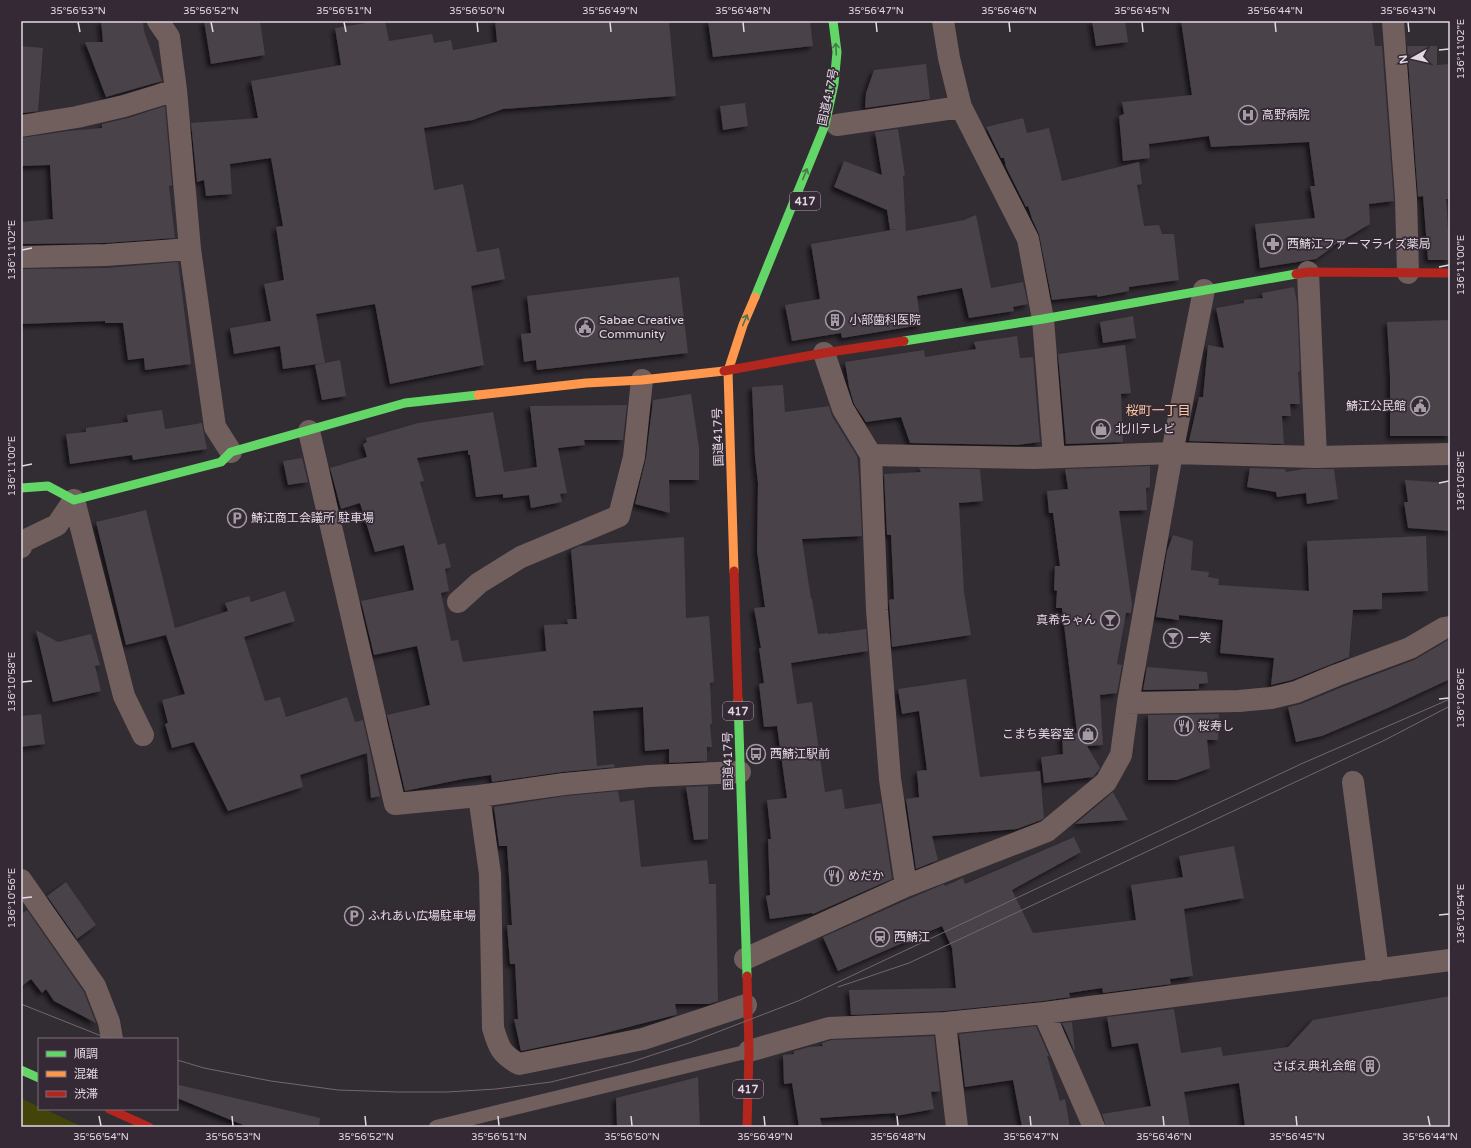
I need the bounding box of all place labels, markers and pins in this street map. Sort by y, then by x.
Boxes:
hospital icon: 高野病院 [1237,104,1259,126]
place label: 高野病院 [1262,108,1310,122]
pharmacy icon: 西鯖江ファーマライズ薬局 [1262,233,1284,255]
place label: 西鯖江ファーマライズ薬局 [1287,237,1431,251]
building icon: 小部歯科医院 [824,309,846,331]
place label: Sabae Creative Community [599,313,684,341]
place label: 小部歯科医院 [849,313,921,327]
public building icon: Sabae Creative Community [574,316,596,338]
public building icon: 鯖江公民館 [1409,395,1431,417]
place label: 鯖江公民館 [1346,399,1406,413]
shop icon: 北川テレビ [1090,418,1112,440]
place label: 北川テレビ [1115,422,1175,436]
parking icon: 鯖江商工会議所 駐車場 [226,507,248,529]
place label: 鯖江商工会議所 駐車場 [251,511,374,525]
bar icon: 真希ちゃん [1099,609,1121,631]
place label: 真希ちゃん [1036,613,1096,627]
bar icon: 一笑 [1162,627,1184,649]
place label: 一笑 [1187,631,1211,645]
restaurant icon: 桜寿し [1173,715,1195,737]
place label: 桜寿し [1198,719,1234,733]
shop icon: こまち美容室 [1077,723,1099,745]
place label: こまち美容室 [1002,727,1074,741]
bus stop icon: 西鯖江駅前 [745,743,767,765]
place label: 西鯖江駅前 [770,747,830,761]
restaurant icon: めだか [823,865,845,887]
place label: めだか [848,869,884,883]
parking icon: ふれあい広場駐車場 [343,905,365,927]
place label: ふれあい広場駐車場 [368,909,476,923]
station icon: 西鯖江 [869,926,891,948]
place label: 西鯖江 [894,930,930,944]
building icon: さばえ典礼会館 [1359,1055,1381,1077]
place label: さばえ典礼会館 [1272,1059,1356,1073]

